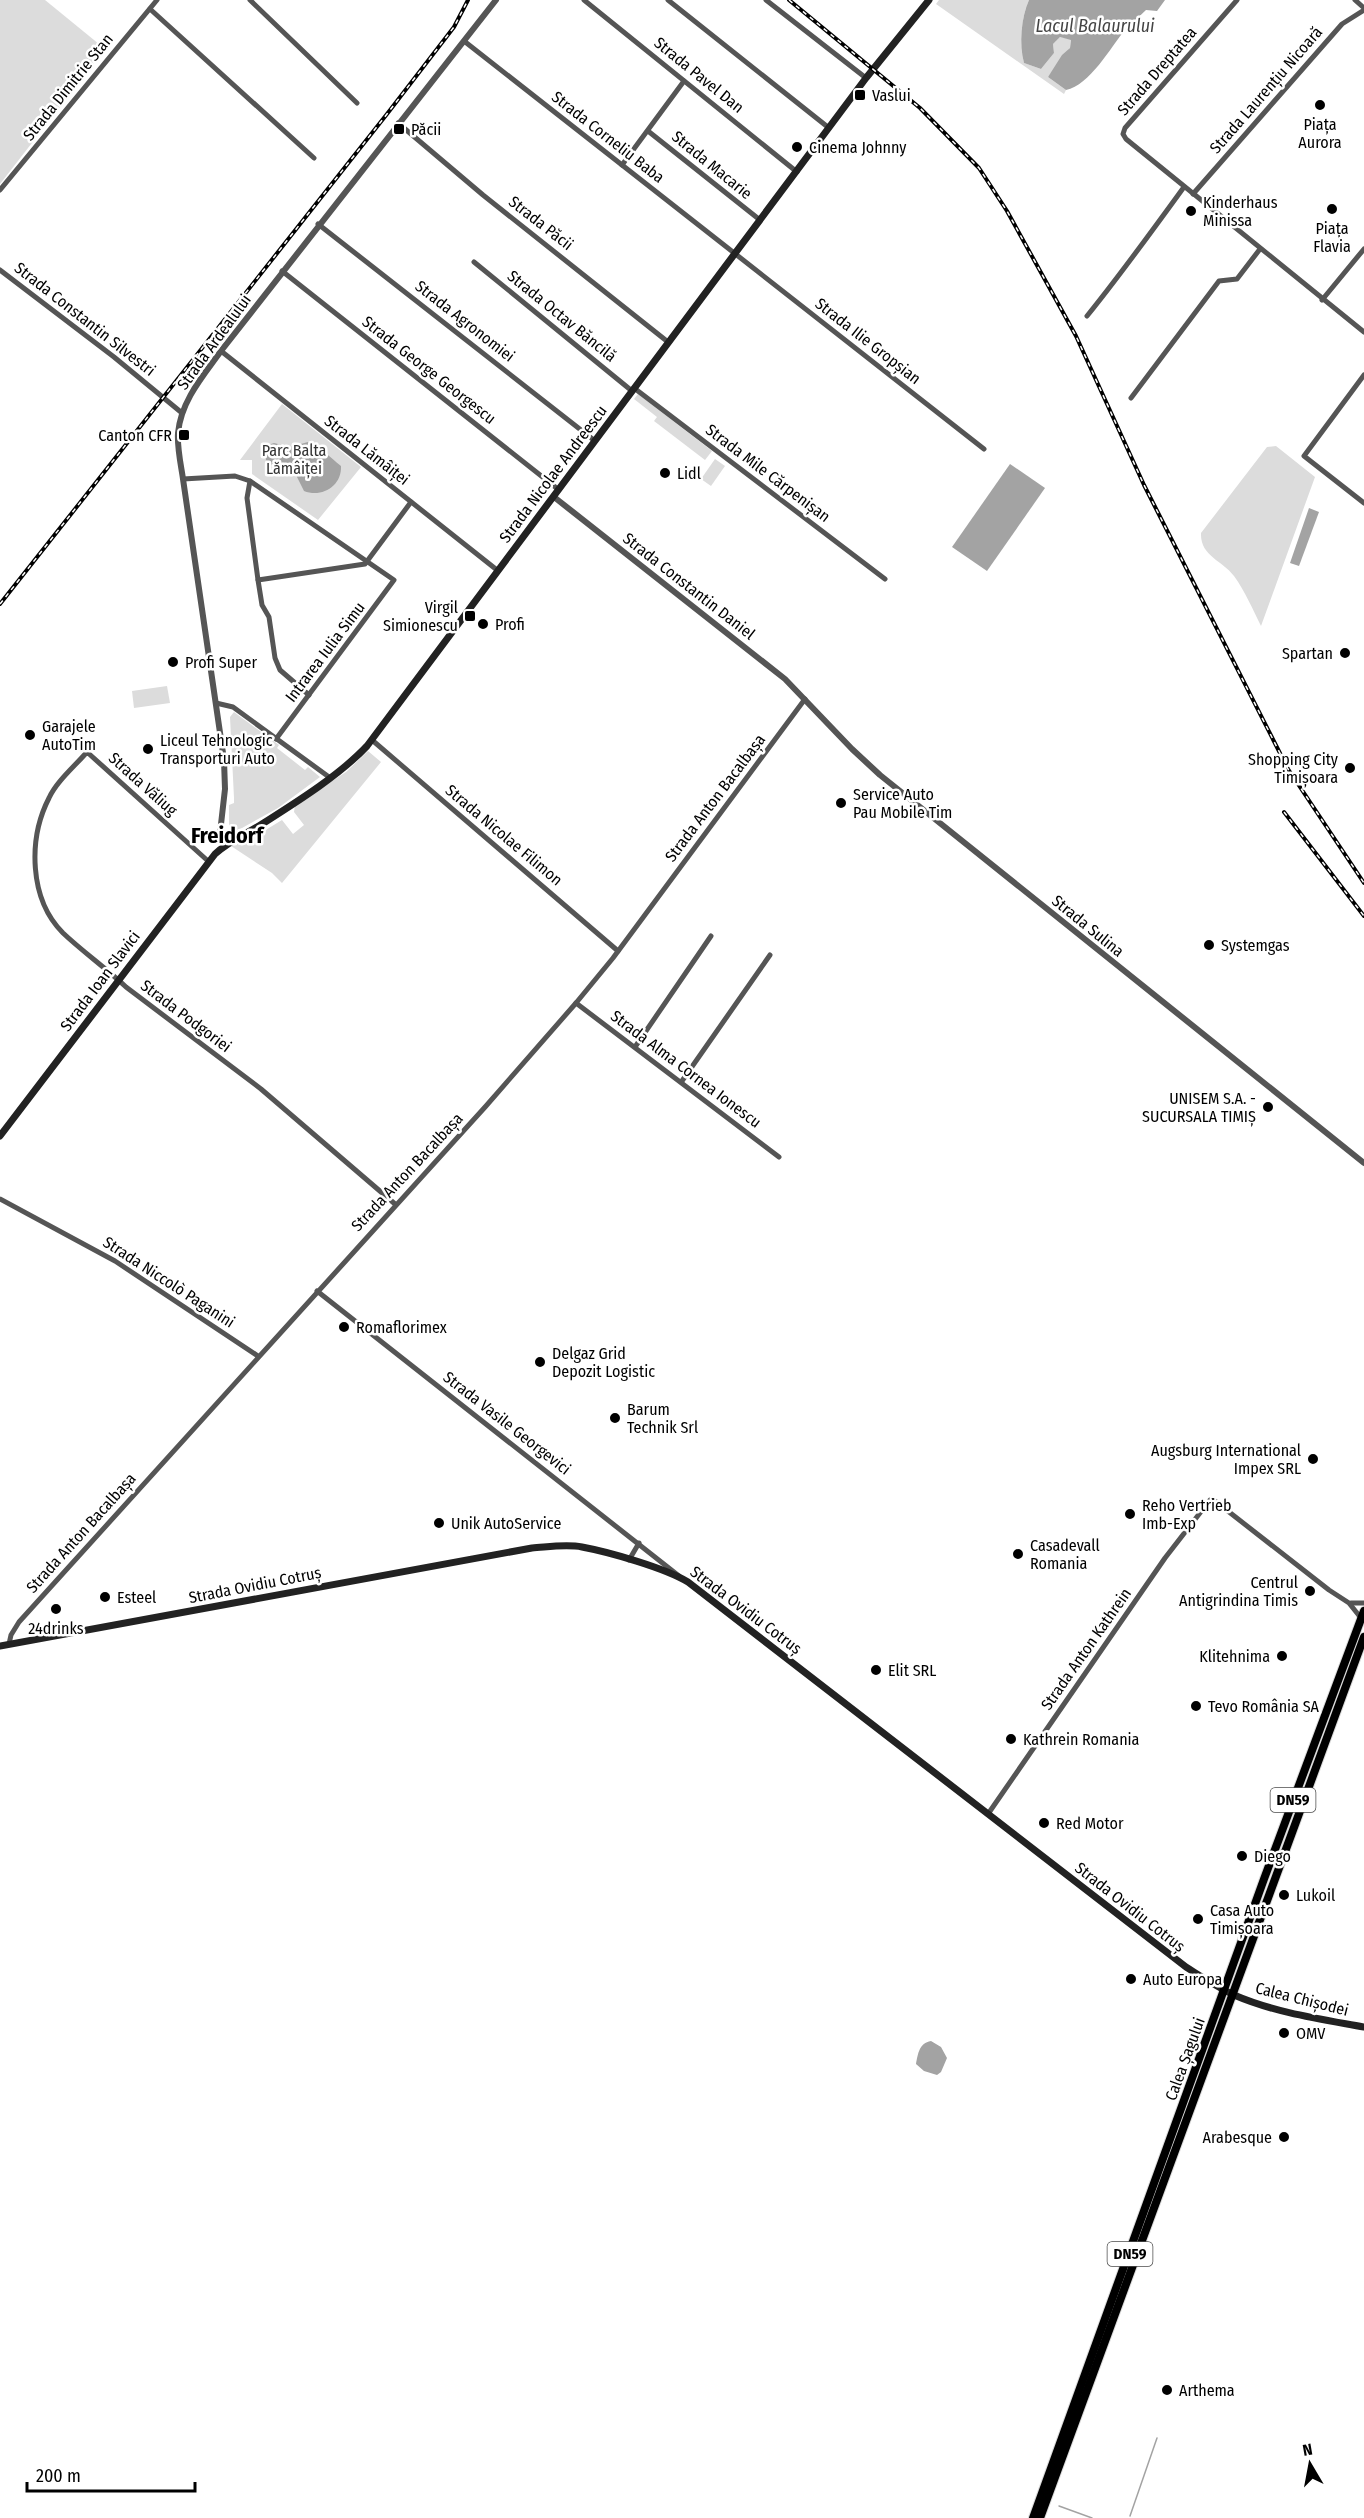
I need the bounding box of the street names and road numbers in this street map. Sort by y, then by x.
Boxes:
street label: Strada Dreptatea [1114,23,1201,119]
street label: Strada Laurențiu Nicoară [1206,23,1327,158]
street label: Strada Dimitrie Stan [19,30,117,144]
street label: Strada Pavel Dan [650,33,748,117]
street label: Strada Corneliu Baba [548,87,668,187]
street label: Strada Macarie [668,127,756,203]
street label: Strada Păcii [505,192,577,254]
street label: Strada Constantin Silvestri [11,258,159,380]
street label: Strada Octav Băncilă [504,266,620,366]
street label: Strada Agronomiei [412,276,518,366]
street label: Strada Ardealului [173,291,255,393]
street label: Strada Ilie Gropșian [811,294,925,389]
street label: Strada George Georgescu [359,312,499,428]
street label: Strada Nicolae Andreescu [495,402,611,546]
street label: Strada Lămâiței [320,411,413,490]
street label: Strada Mile Cărpenișan [701,420,834,527]
street label: Strada Constantin Daniel [619,529,759,643]
street label: Intrarea Iulia Simu [281,598,369,706]
street label: Strada Anton Bacalbașa [661,730,770,866]
street label: Strada Văliug [105,748,182,820]
street label: Strada Nicolae Filimon [442,781,566,889]
street label: Strada Sulina [1048,891,1128,961]
street label: Strada Ioan Slavici [56,927,144,1035]
street label: Strada Podgoriei [137,976,235,1056]
street label: Strada Alma Cornea Ionescu [607,1006,765,1132]
street label: Strada Anton Bacalbașa [347,1109,467,1236]
street label: Strada Niccolò Paganini [100,1232,238,1332]
street label: Strada Vasile Georgevici [440,1367,574,1479]
street label: Strada Anton Bacalbașa [22,1469,141,1597]
street label: Strada Ovidiu Cotruș [686,1562,806,1659]
street label: Strada Ovidiu Cotruș [187,1563,323,1608]
street label: Strada Anton Kathrein [1037,1585,1135,1713]
road number: DN59 [1270,1788,1316,1812]
street label: Strada Ovidiu Cotruș [1071,1858,1189,1957]
street label: Calea Chișodei [1253,1978,1351,2021]
street label: Calea Șagului [1161,2015,1210,2104]
road number: DN59 [1108,2242,1152,2266]

